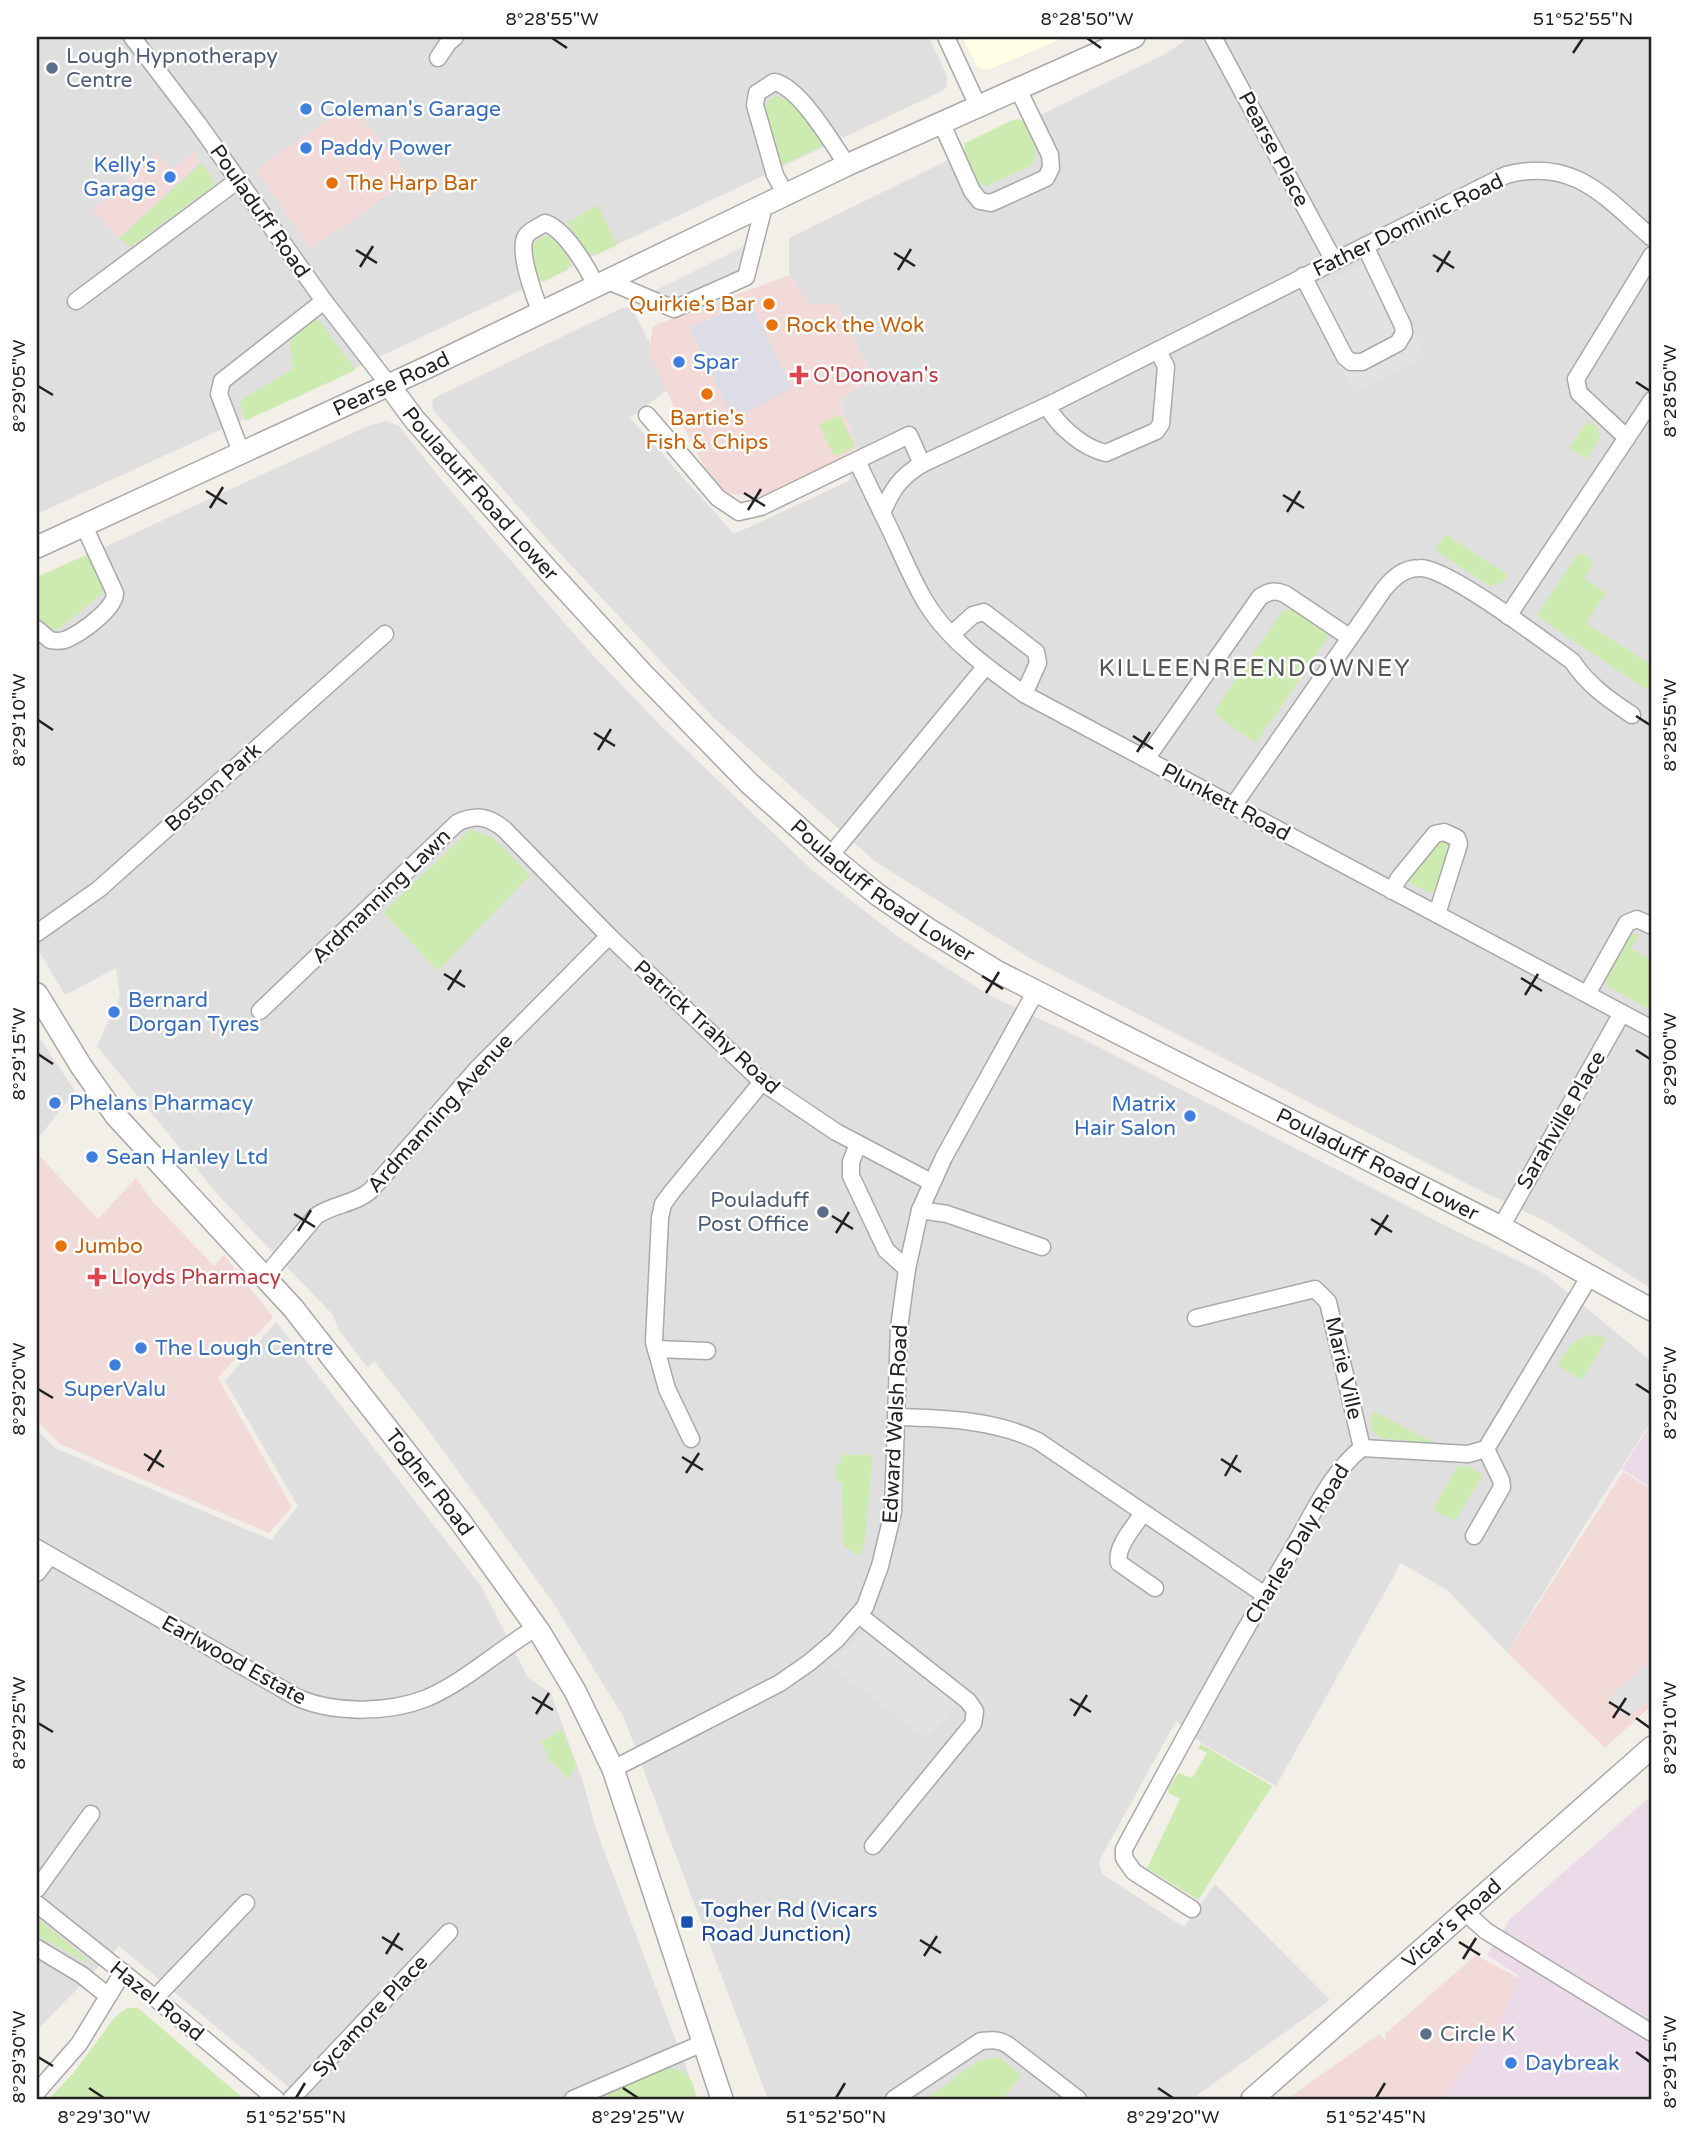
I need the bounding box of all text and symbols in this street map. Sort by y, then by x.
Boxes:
text: 8°28'55"W [506,8,598,30]
text: 8°28'50"W [1041,8,1133,30]
text: 51°52'55"N [1533,8,1633,30]
place label: Lough Hypnotherapy Centre [66,44,278,93]
marker: Lough Hypnotherapy Centre [44,60,60,76]
street label: Pearse Place [1233,87,1314,211]
place label: Coleman's Garage [320,97,501,122]
marker: Coleman's Garage [298,101,314,117]
place label: Paddy Power [320,136,451,161]
street label: Pouladuff Road [204,140,315,283]
marker: Paddy Power [298,140,314,156]
place label: Kelly's Garage [83,153,156,202]
street label: Father Dominic Road [1309,168,1508,282]
marker: Kelly's Garage [162,169,178,185]
place label: The Harp Bar [346,171,478,196]
marker: The Harp Bar [324,175,340,191]
place label: Quirkie's Bar [629,292,755,317]
marker: Quirkie's Bar [761,296,777,312]
place label: Rock the Wok [786,313,924,338]
marker: Rock the Wok [764,317,780,333]
text: 8°29'05"W [8,340,30,432]
text: 8°28'50"W [1659,345,1681,437]
street label: Pearse Road [329,346,454,422]
place label: Spar [693,350,739,375]
marker: Spar [671,354,687,370]
place label: O'Donovan's [813,363,939,388]
marker: O'Donovan's [791,367,807,383]
marker: Bartie's Fish & Chips [699,386,715,402]
street label: Pouladuff Road Lower [396,402,563,586]
place label: Bartie's Fish & Chips [646,406,768,455]
district label: KILLEENREENDOWNEY [1098,654,1412,683]
text: 8°29'10"W [8,674,30,766]
text: 8°28'55"W [1659,679,1681,771]
street label: Boston Park [160,738,267,837]
street label: Plunkett Road [1157,758,1294,847]
street label: Pouladuff Road Lower [785,814,979,968]
street label: Ardmanning Lawn [307,824,456,969]
street label: Patrick Trahy Road [628,955,785,1100]
place label: Bernard Dorgan Tyres [128,988,259,1037]
marker: Bernard Dorgan Tyres [106,1004,122,1020]
text: 8°29'15"W [8,1008,30,1100]
text: 8°29'00"W [1659,1013,1681,1105]
street label: Ardmanning Avenue [362,1029,518,1198]
street label: Sarahville Place [1512,1047,1611,1194]
place label: Phelans Pharmacy [69,1091,253,1116]
place label: Matrix Hair Salon [1074,1092,1176,1141]
marker: Phelans Pharmacy [47,1095,63,1111]
street label: Pouladuff Road Lower [1272,1103,1483,1227]
marker: Matrix Hair Salon [1182,1108,1198,1124]
place label: Sean Hanley Ltd [106,1145,268,1170]
marker: Sean Hanley Ltd [84,1149,100,1165]
place label: Pouladuff Post Office [697,1188,810,1237]
marker: Pouladuff Post Office [815,1204,831,1220]
place label: Jumbo [75,1234,143,1259]
marker: Jumbo [53,1238,69,1254]
place label: Lloyds Pharmacy [111,1265,281,1290]
marker: Lloyds Pharmacy [89,1269,105,1285]
street label: Marie Ville [1320,1314,1367,1422]
street label: Edward Walsh Road [878,1324,913,1524]
place label: The Lough Centre [155,1336,333,1361]
marker: The Lough Centre [133,1340,149,1356]
text: 8°29'20"W [8,1343,30,1435]
text: 8°29'05"W [1659,1347,1681,1439]
marker: SuperValu [107,1357,123,1373]
place label: SuperValu [64,1377,166,1402]
street label: Togher Road [380,1424,479,1541]
street label: Charles Daly Road [1240,1460,1355,1629]
street label: Earlwood Estate [157,1610,311,1711]
text: 8°29'25"W [8,1677,30,1769]
text: 8°29'10"W [1659,1682,1681,1774]
street label: Vicar's Road [1397,1873,1507,1974]
place label: Togher Rd (Vicars Road Junction) [701,1898,878,1947]
marker: Togher Rd (Vicars Road Junction) [679,1914,695,1930]
street label: Sycamore Place [308,1950,433,2082]
street label: Hazel Road [105,1956,209,2047]
text: 8°29'30"W [8,2011,30,2103]
text: 8°29'15"W [1659,2016,1681,2108]
place label: Circle K [1440,2022,1515,2047]
marker: Circle K [1418,2026,1434,2042]
place label: Daybreak [1525,2051,1620,2076]
marker: Daybreak [1503,2055,1519,2071]
text: 8°29'30"W [58,2106,150,2128]
text: 51°52'55"N [246,2106,346,2128]
text: 8°29'25"W [592,2106,684,2128]
text: 51°52'50"N [786,2106,886,2128]
text: 8°29'20"W [1127,2106,1219,2128]
text: 51°52'45"N [1326,2106,1426,2128]

